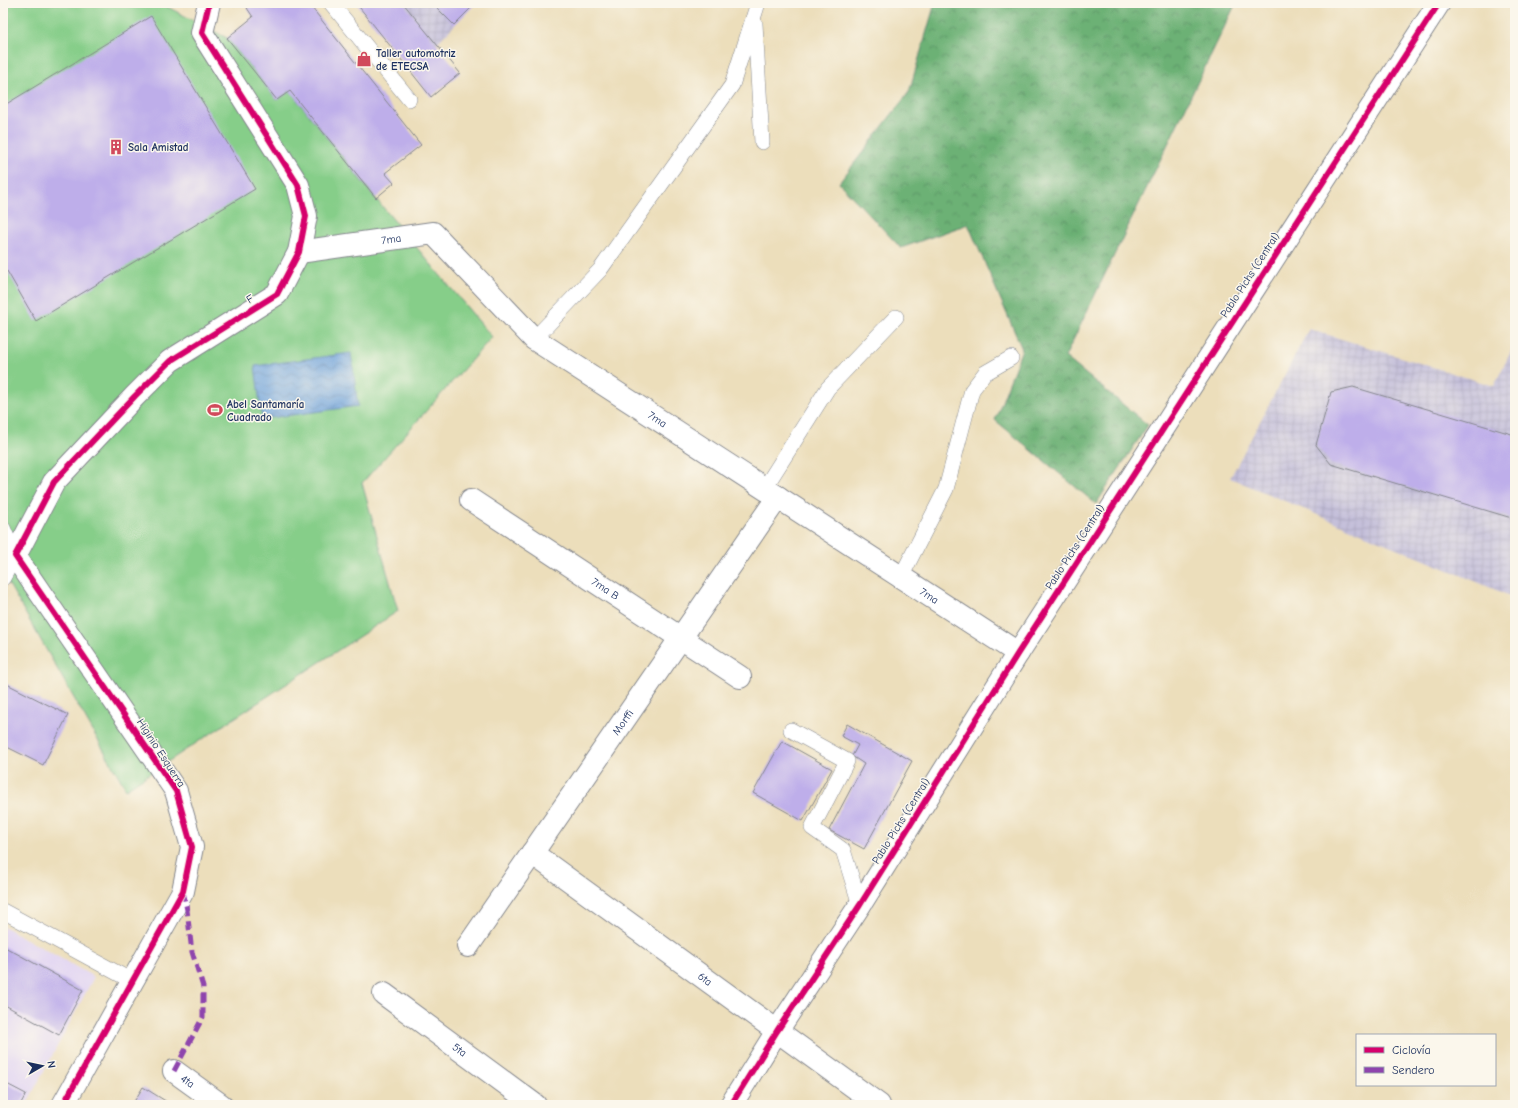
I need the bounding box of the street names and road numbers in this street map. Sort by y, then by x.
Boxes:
street label: Pablo Pichs (Central) [1218,230,1282,320]
street label: 7ma [380,231,402,247]
street label: F [244,291,257,306]
street label: 7ma [646,408,669,430]
street label: Pablo Pichs (Central) [1043,502,1107,592]
street label: 7ma B [589,575,622,602]
street label: 7ma [917,585,941,606]
street label: Morffi [609,707,636,737]
street label: Higinio Esquerra [134,716,188,790]
street label: Pablo Pichs (Central) [869,776,933,866]
street label: 6ta [695,969,715,988]
street label: 5ta [450,1040,469,1059]
street label: 4ta [178,1072,197,1090]

